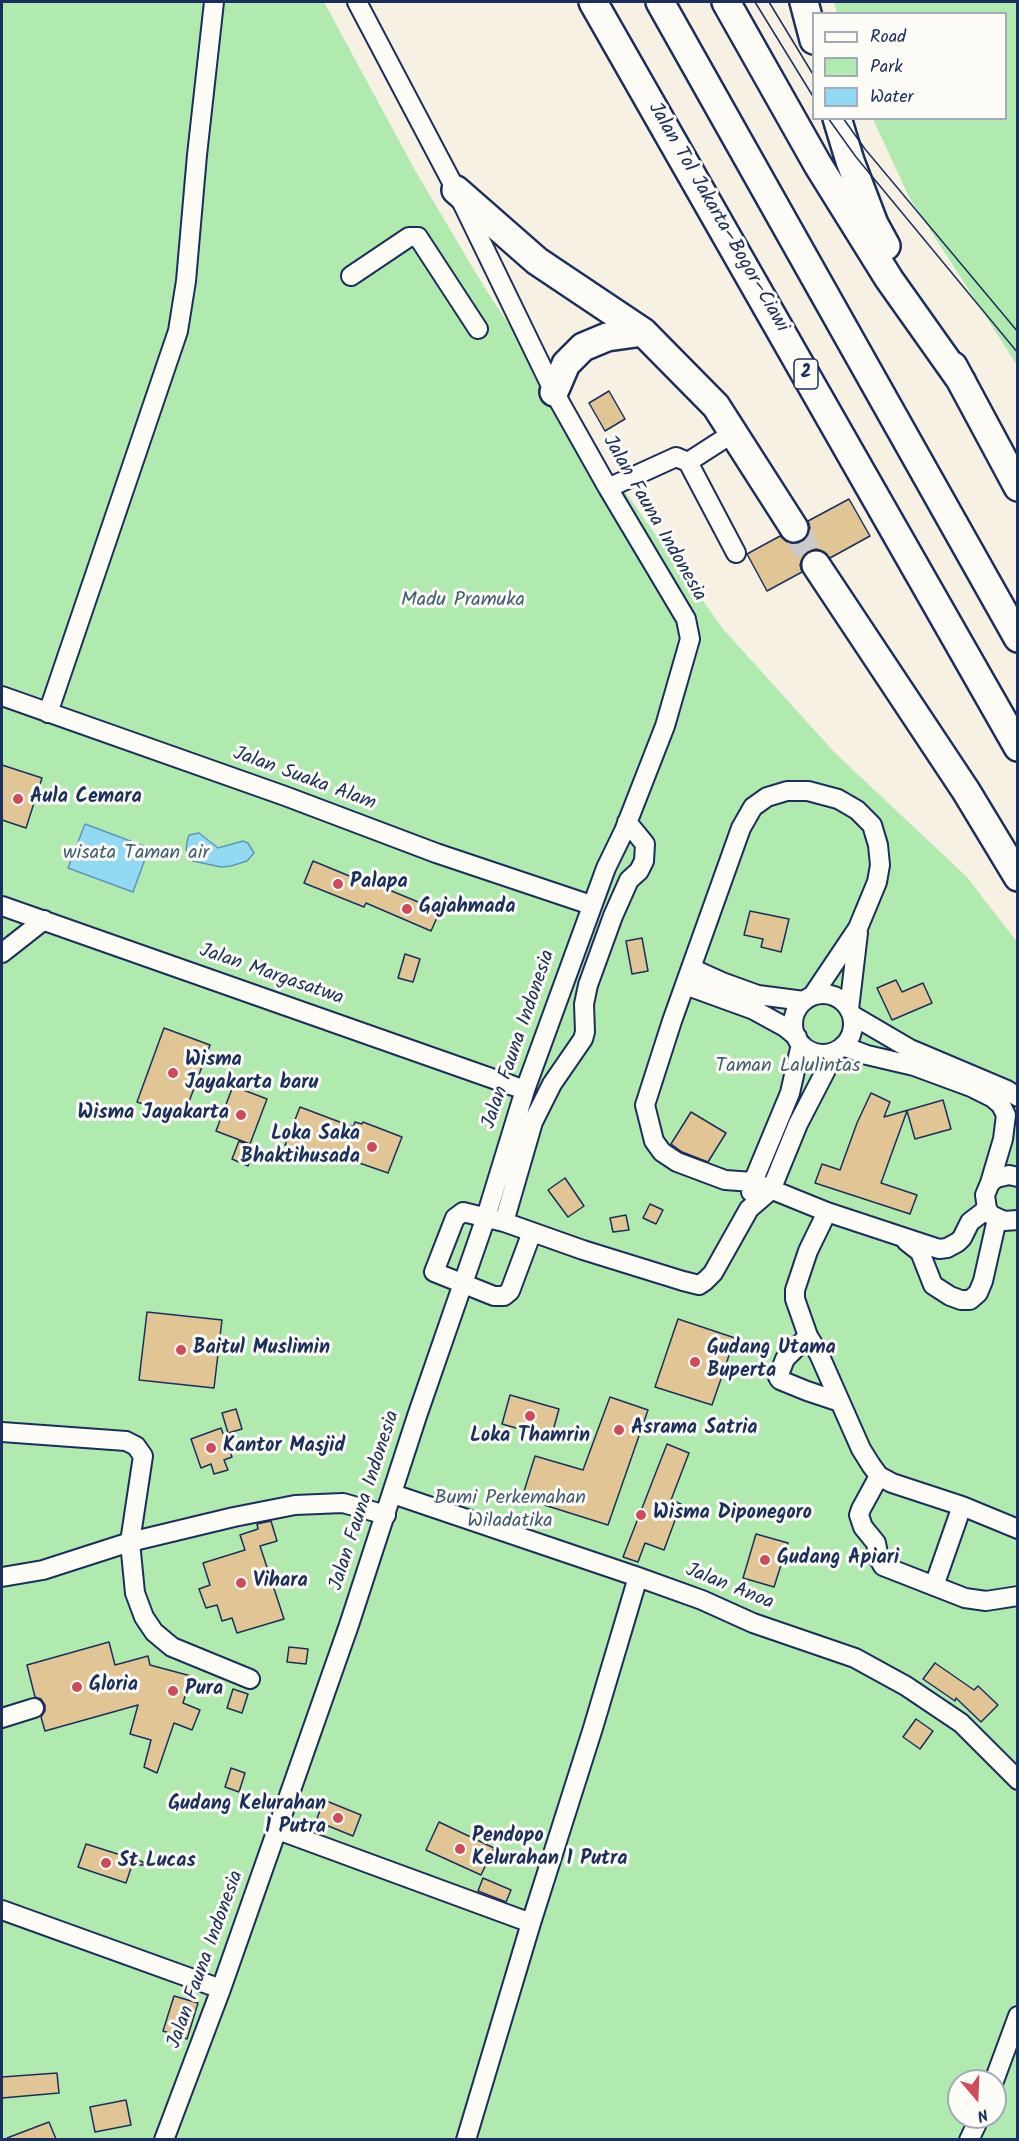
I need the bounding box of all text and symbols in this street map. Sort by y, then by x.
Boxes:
legend [812,12,1007,120]
text: Road [870,23,906,52]
text: Park [870,53,903,82]
text: Water [870,83,914,112]
street label: Jalan Tol Jakarta–Bogor–Ciawi [641,99,793,337]
road number: 2 [794,359,818,389]
street label: Jalan Fauna Indonesia [596,432,710,606]
park label: Madu Pramuka [401,590,525,614]
street label: Jalan Suaka Alam [229,743,379,817]
place label: Aula Cemara [30,787,142,811]
marker: Aula Cemara [11,792,25,806]
park label: wisata Taman air [63,843,209,867]
place label: Palapa [350,872,408,896]
marker: Palapa [331,877,345,891]
place label: Gajahmada [419,897,515,921]
marker: Gajahmada [400,902,414,916]
street label: Jalan Margasatwa [196,940,346,1012]
street label: Jalan Fauna Indonesia [478,947,562,1133]
place label: Wisma Jayakarta baru [185,1050,318,1097]
park label: Taman Lalulintas [716,1056,860,1080]
marker: Wisma Jayakarta baru [166,1066,180,1080]
place label: Wisma Jayakarta [77,1103,229,1127]
marker: Wisma Jayakarta [234,1108,248,1122]
place label: Loka Saka Bhaktihusada [240,1124,360,1171]
marker: Loka Saka Bhaktihusada [365,1140,379,1154]
place label: Baitul Muslimin [193,1338,330,1362]
place label: Gudang Utama Buperta [707,1338,836,1385]
marker: Baitul Muslimin [174,1343,188,1357]
marker: Gudang Utama Buperta [688,1355,702,1369]
street label: Jalan Fauna Indonesia [326,1408,406,1594]
marker: Loka Thamrin [523,1409,537,1423]
place label: Asrama Satria [631,1418,758,1442]
marker: Asrama Satria [612,1423,626,1437]
place label: Loka Thamrin [470,1426,590,1450]
place label: Kantor Masjid [223,1436,345,1460]
marker: Kantor Masjid [204,1441,218,1455]
park label: Bumi Perkemahan Wiladatika [434,1488,586,1535]
place label: Wisma Diponegoro [653,1503,812,1527]
marker: Wisma Diponegoro [634,1508,648,1522]
place label: Gudang Apiari [777,1548,899,1572]
marker: Gudang Apiari [758,1553,772,1567]
street label: Jalan Anoa [681,1559,777,1617]
place label: Vihara [253,1571,308,1595]
marker: Vihara [234,1576,248,1590]
place label: Gloria [89,1675,138,1699]
place label: Pura [185,1679,223,1703]
marker: Gloria [70,1680,84,1694]
marker: Pura [166,1684,180,1698]
place label: Gudang Kelurahan 1 Putra [168,1794,326,1841]
marker: Gudang Kelurahan 1 Putra [331,1811,345,1825]
place label: Pendopo Kelurahan 1 Putra [472,1826,627,1873]
marker: Pendopo Kelurahan 1 Putra [453,1842,467,1856]
place label: St Lucas [118,1851,196,1875]
marker: St Lucas [99,1856,113,1870]
street label: Jalan Fauna Indonesia [164,1868,250,2052]
north arrow [947,2069,1007,2129]
text: N [974,2101,991,2128]

